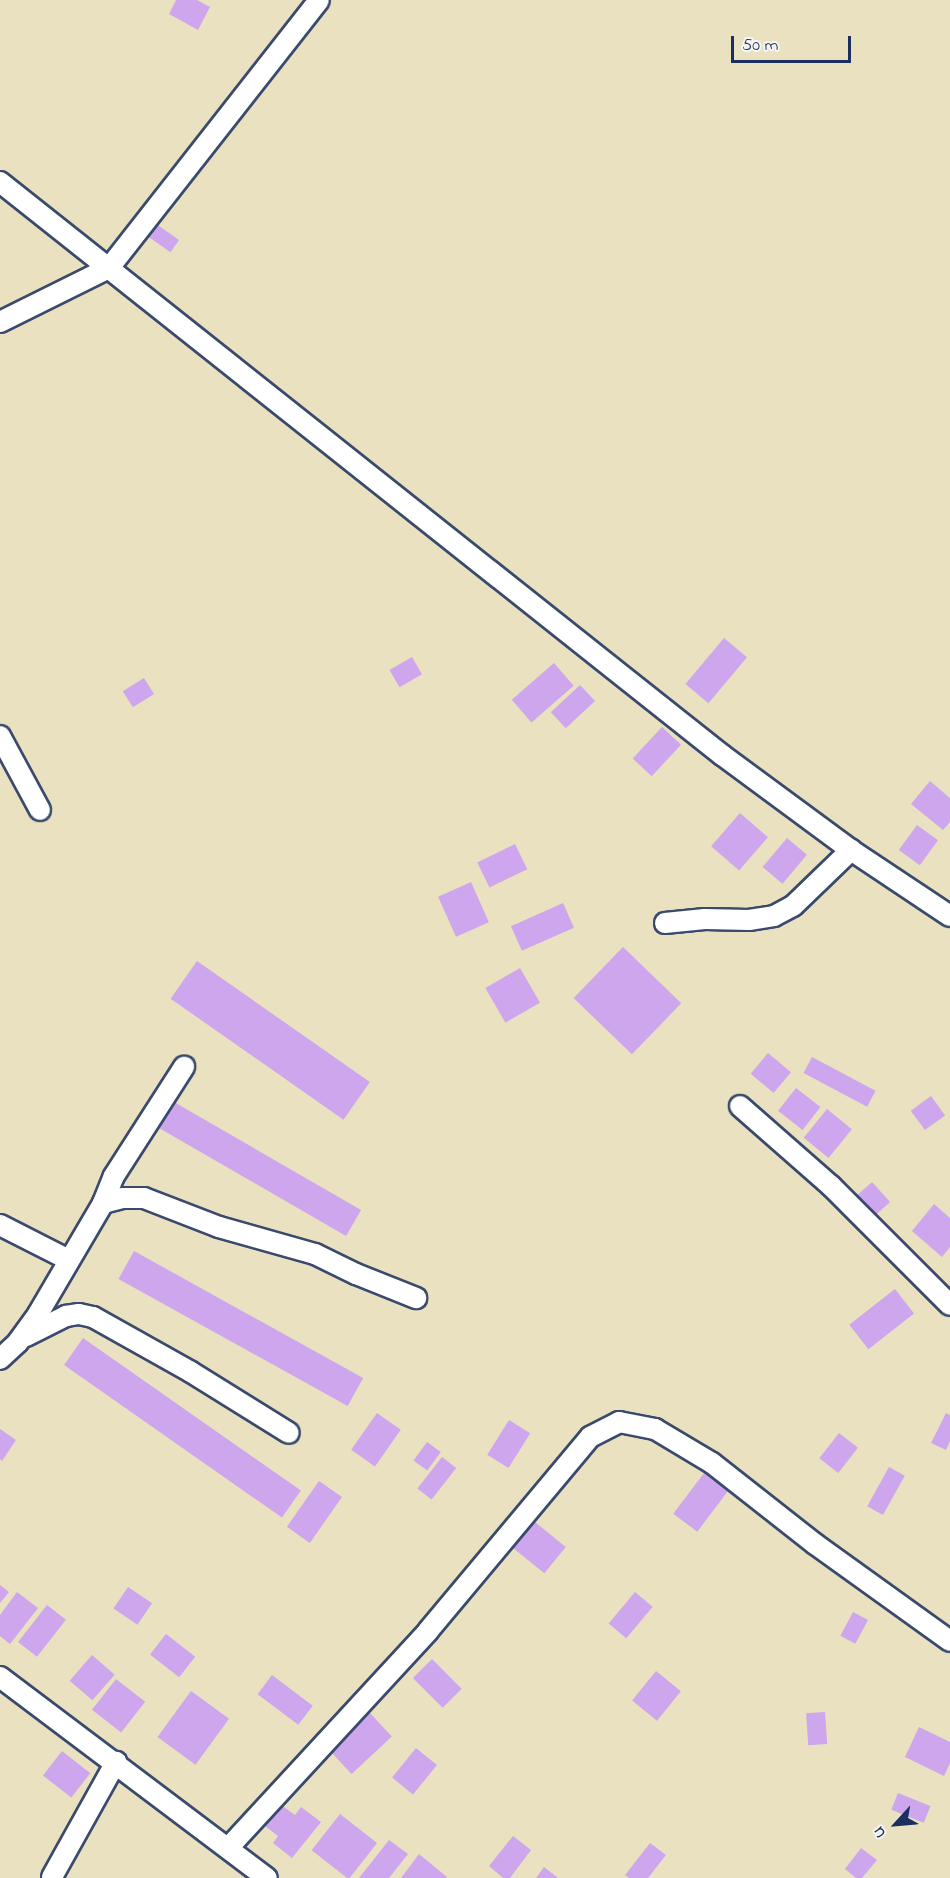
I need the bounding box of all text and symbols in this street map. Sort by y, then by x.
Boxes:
scale bar [734,24,854,62]
text: 50 m [742,33,779,59]
north arrow [866,1794,926,1854]
text: U [867,1822,893,1842]

